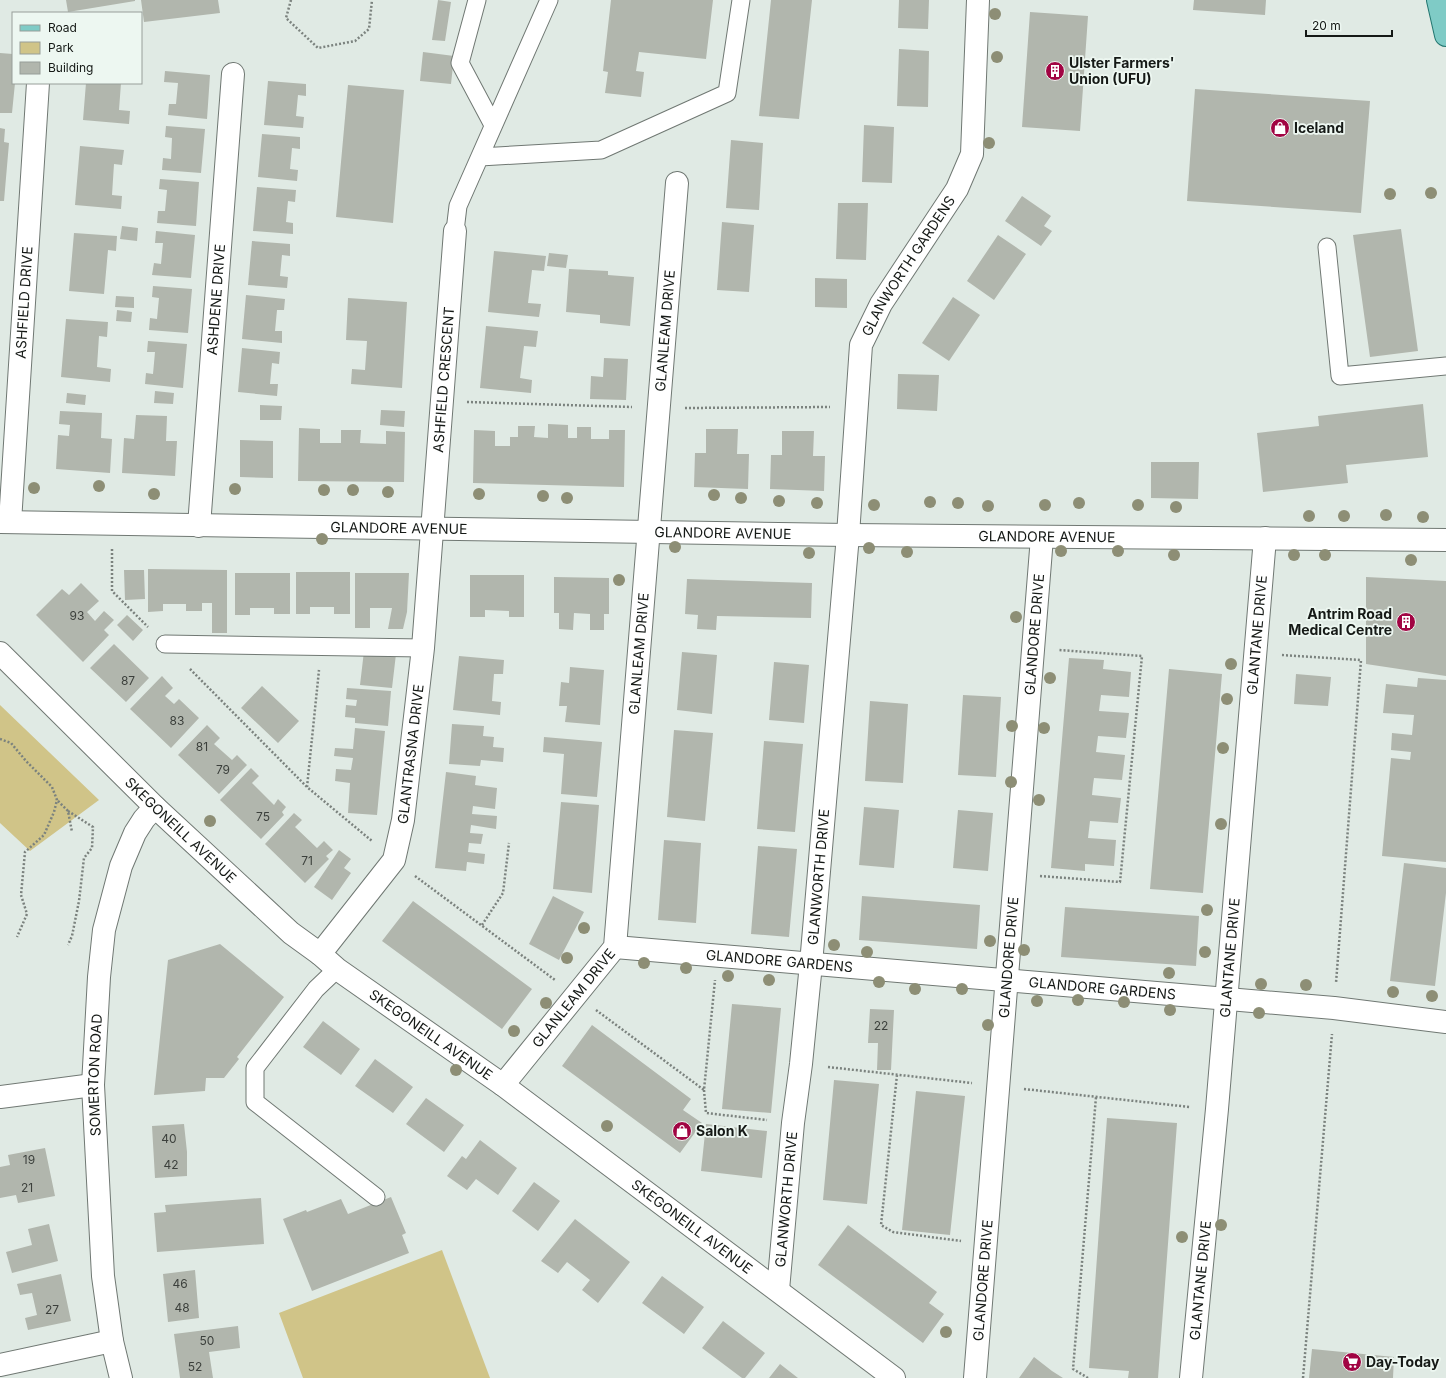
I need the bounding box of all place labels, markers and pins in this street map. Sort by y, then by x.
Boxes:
place label: Ulster Farmers' Union (UFU) [1069,54,1174,87]
building icon: Ulster Farmers' Union (UFU) [1044,60,1066,82]
shop icon: Iceland [1269,117,1291,139]
place label: Iceland [1294,119,1344,136]
place label: Antrim Road Medical Centre [1288,605,1392,638]
building icon: Antrim Road Medical Centre [1395,611,1417,633]
shop icon: Salon K [671,1120,693,1142]
place label: Salon K [696,1122,748,1139]
supermarket icon: Day-Today [1341,1351,1363,1373]
place label: Day-Today [1366,1353,1440,1370]

